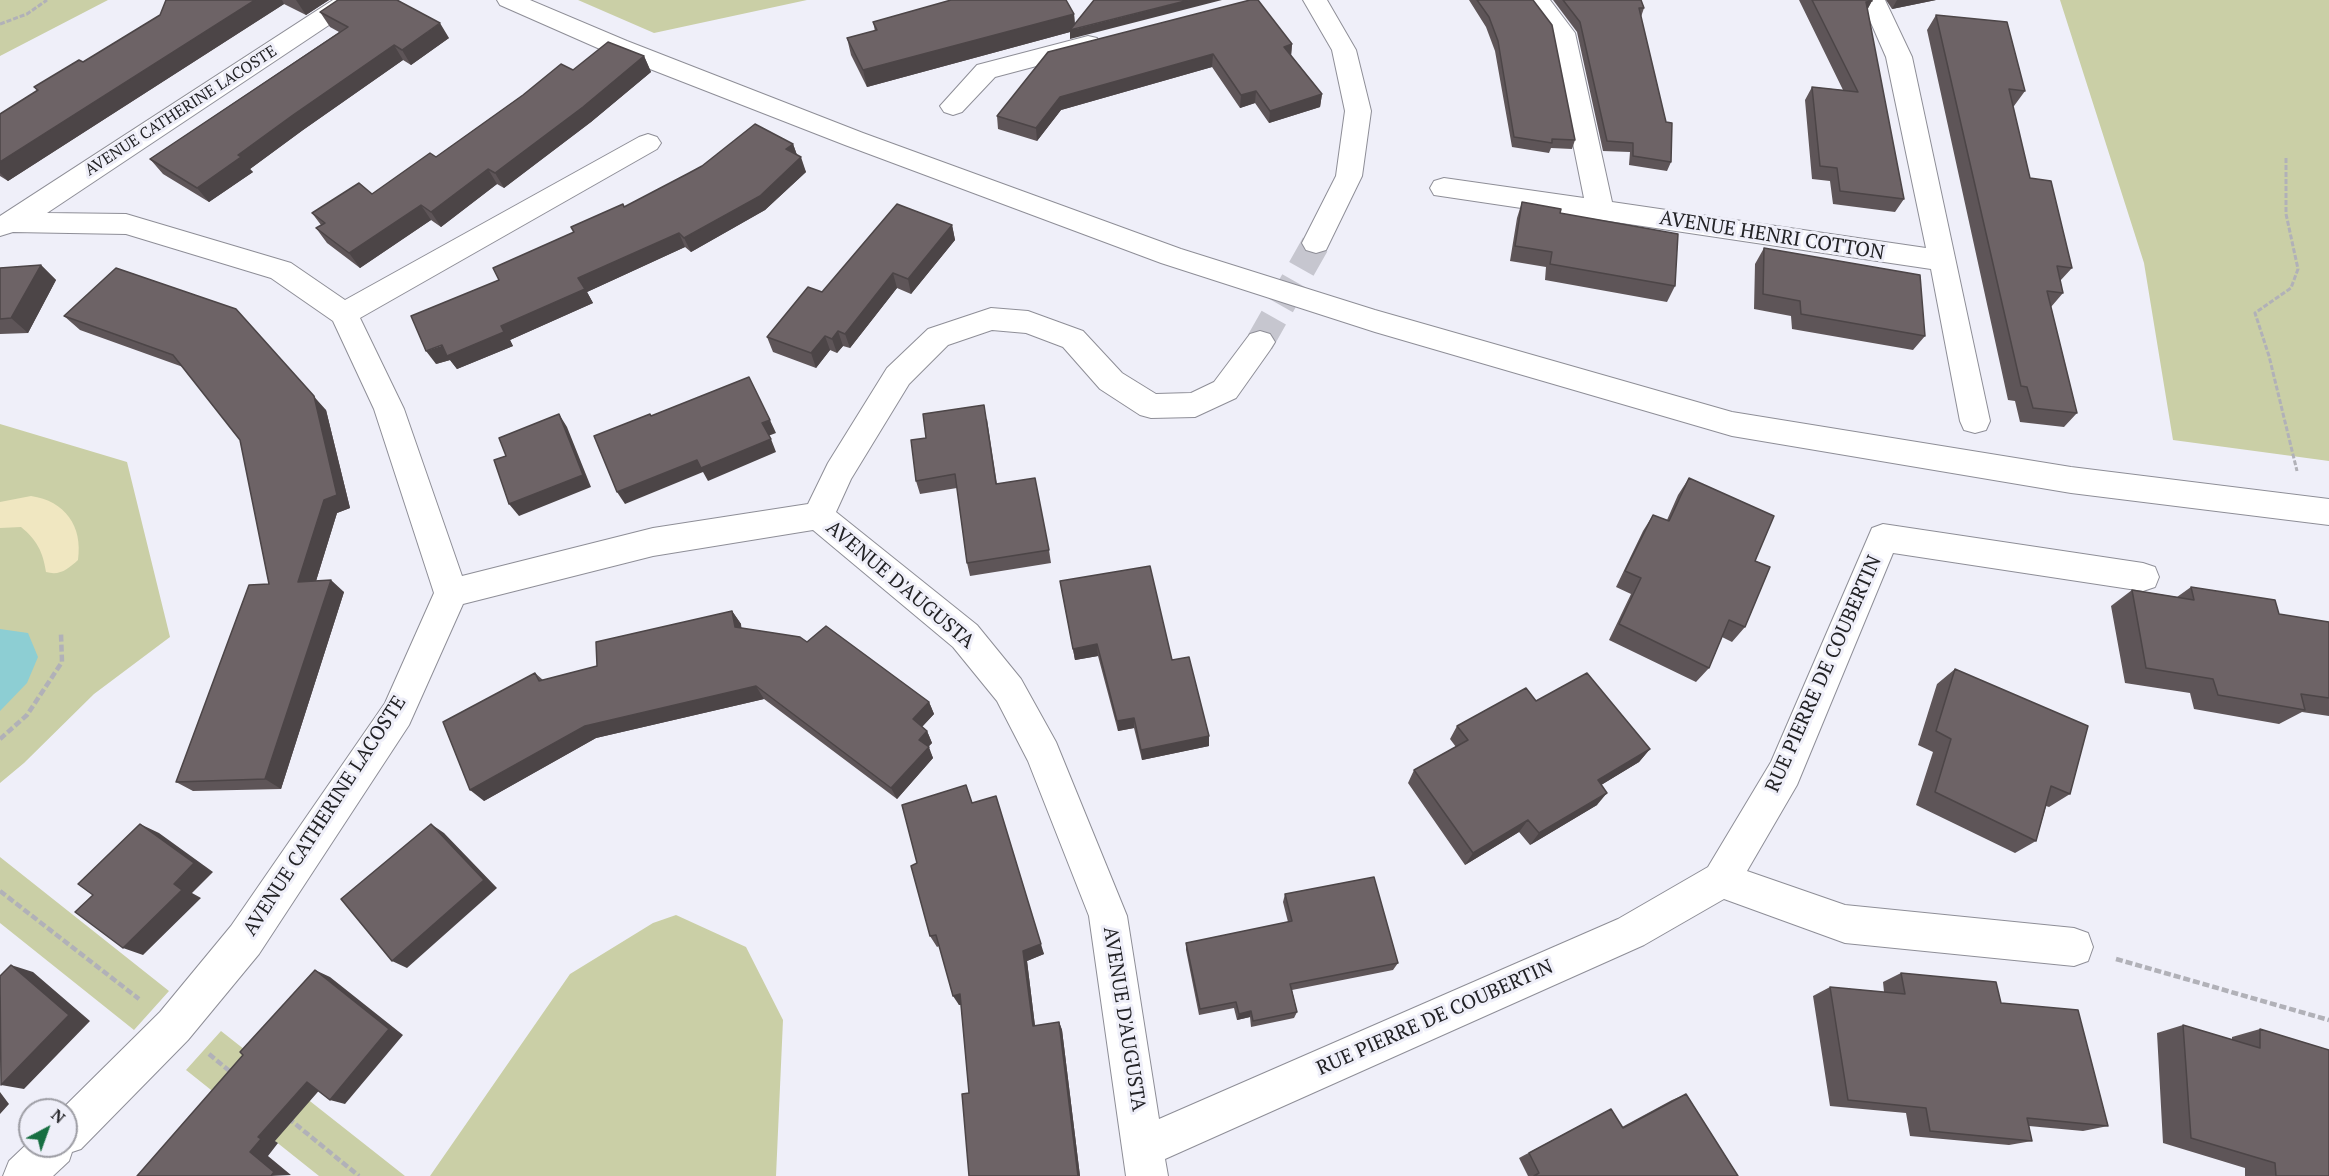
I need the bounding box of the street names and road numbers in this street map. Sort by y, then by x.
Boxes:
street label: AVENUE CATHERINE LACOSTE [82,42,280,180]
street label: AVENUE HENRI COTTON [1658,206,1886,266]
street label: AVENUE D'AUGUSTA [821,516,979,654]
street label: RUE PIERRE DE COUBERTIN [1761,552,1887,796]
street label: AVENUE CATHERINE LACOSTE [238,692,412,940]
street label: AVENUE D'AUGUSTA [1098,925,1150,1113]
street label: RUE PIERRE DE COUBERTIN [1313,955,1557,1081]

